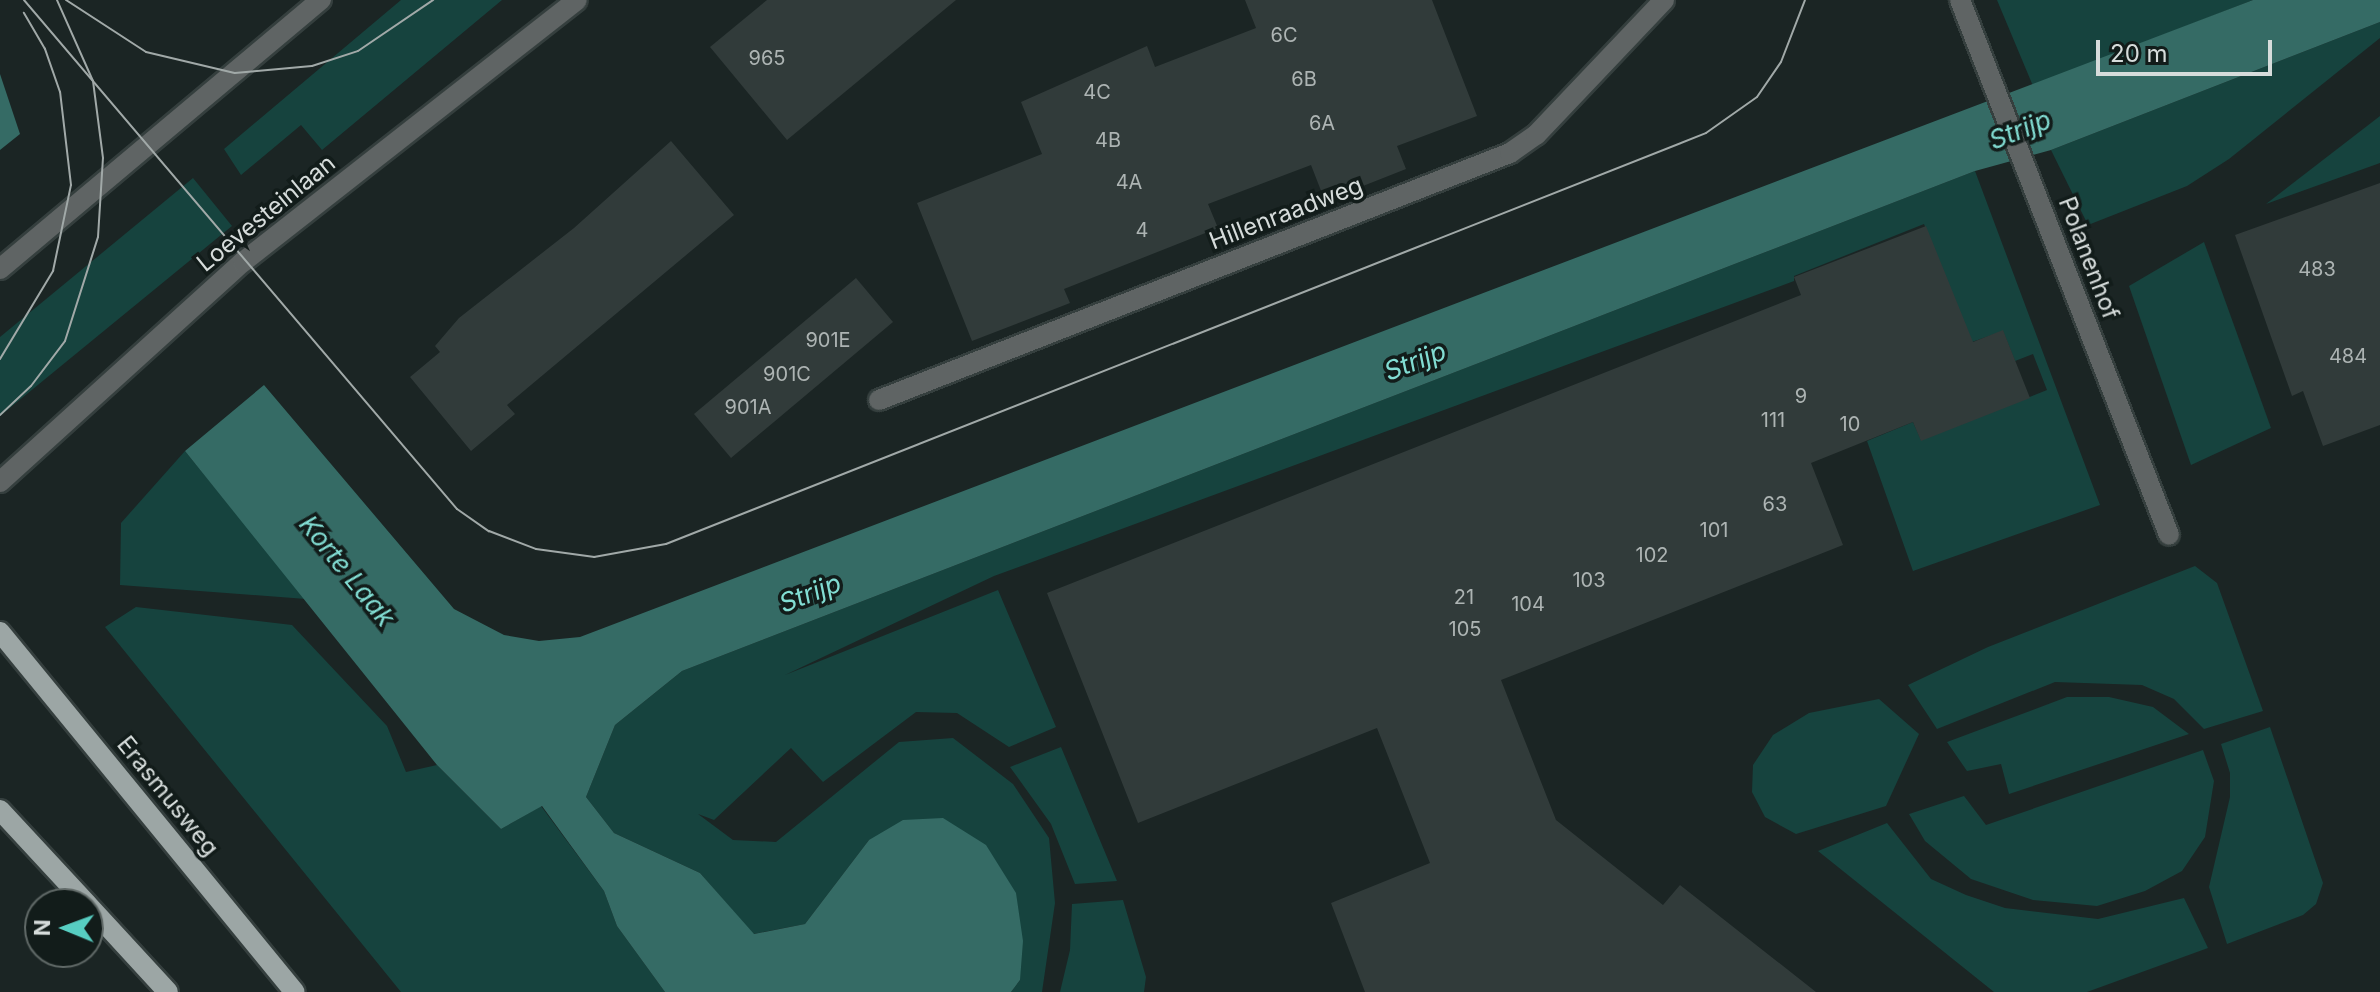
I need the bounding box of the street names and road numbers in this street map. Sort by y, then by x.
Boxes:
street label: Loevesteinlaan [191,148,341,278]
street label: Hillenraadweg [1205,171,1367,255]
street label: Polanenhof [2052,193,2126,323]
street label: Erasmusweg [111,730,225,862]

